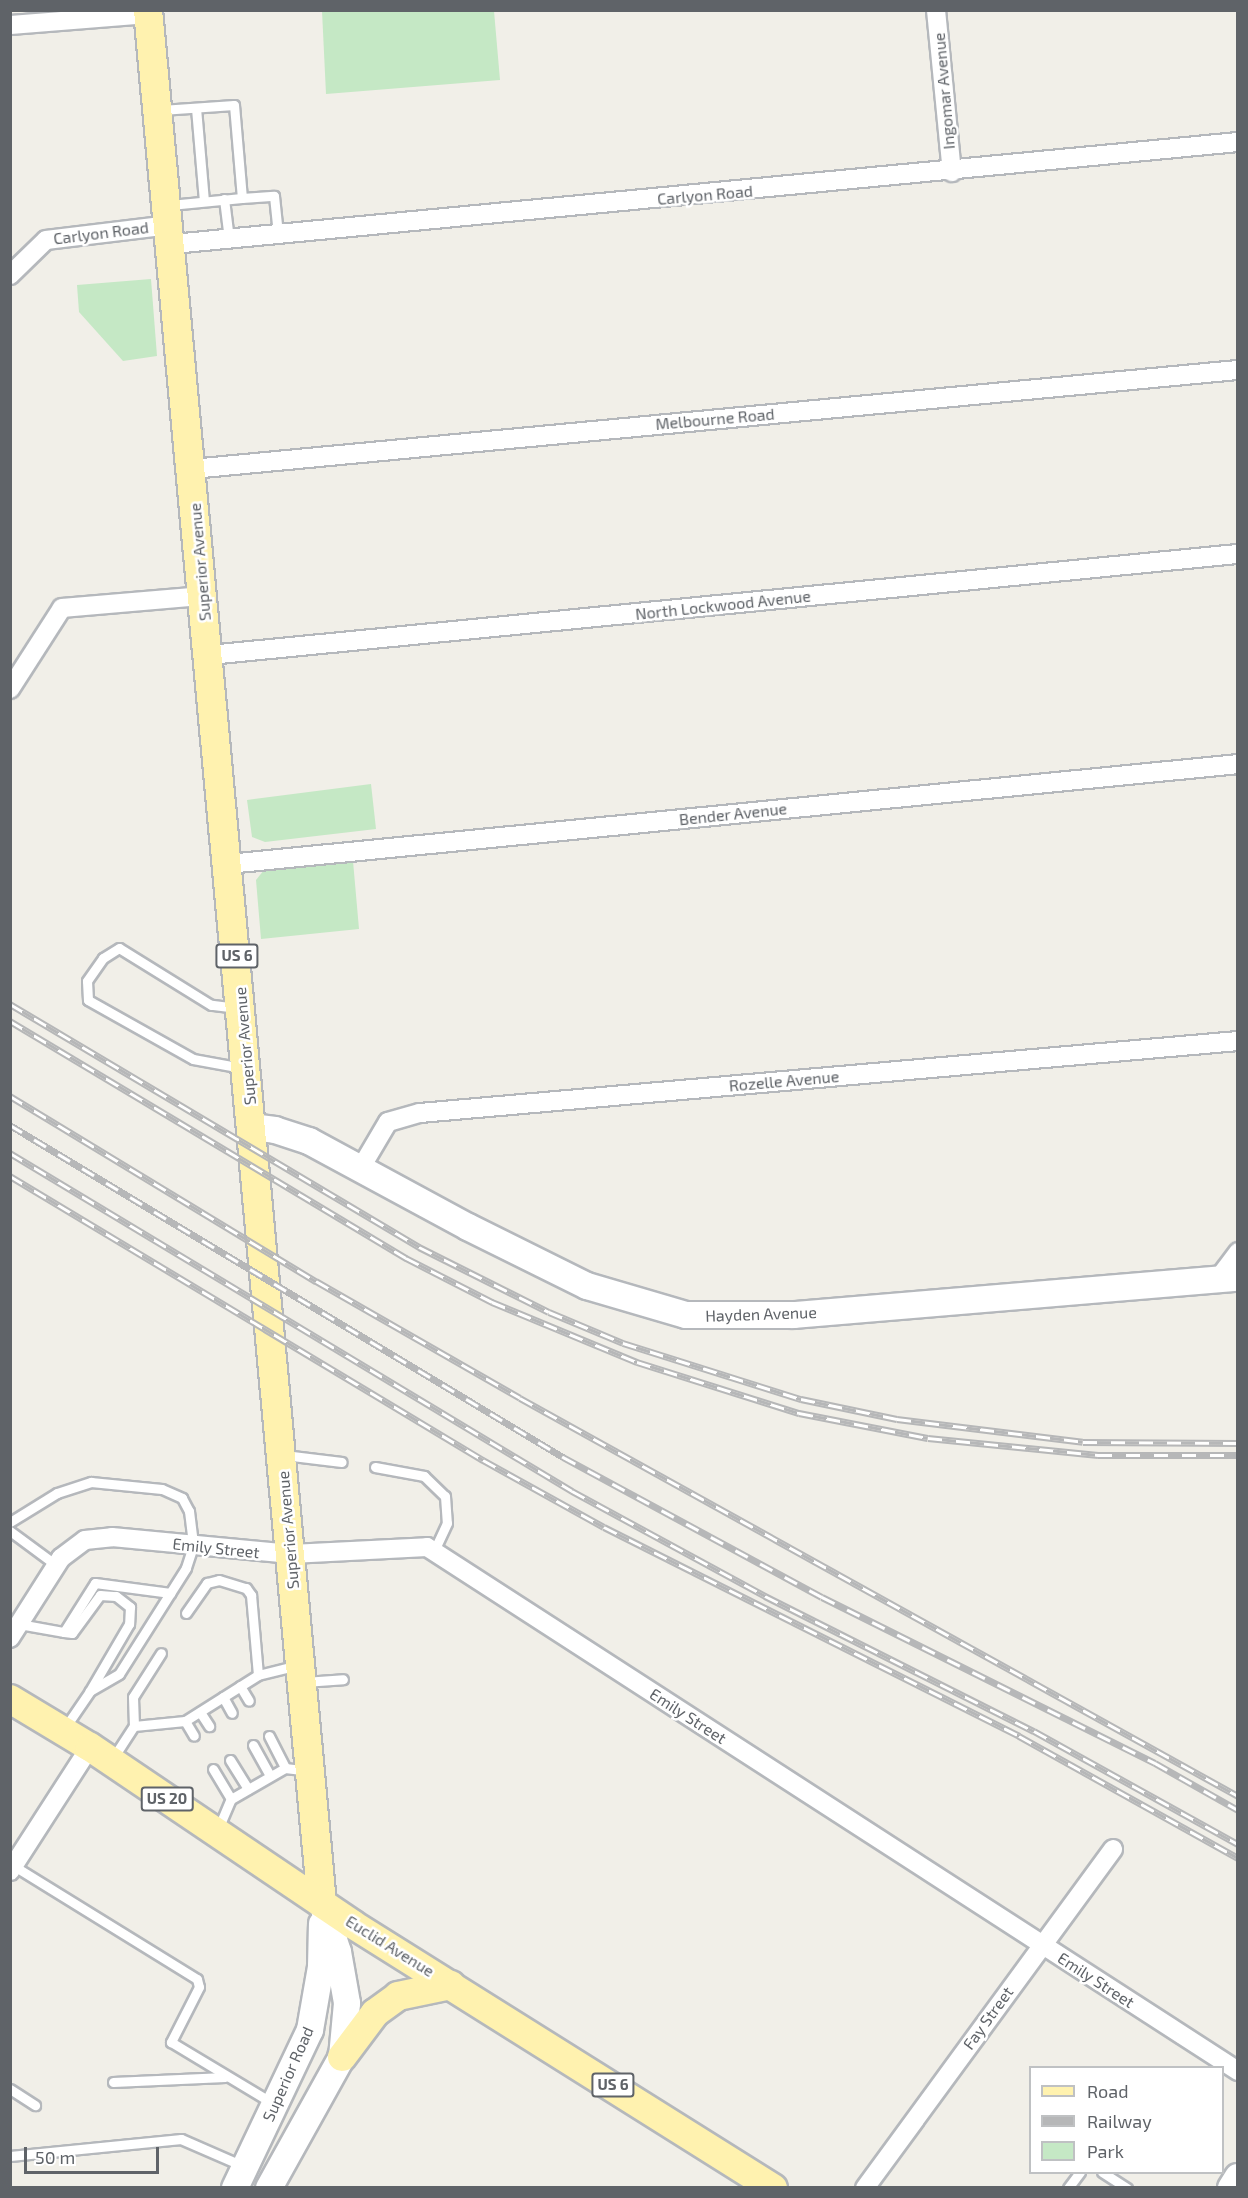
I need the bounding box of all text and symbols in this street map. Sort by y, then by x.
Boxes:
street label: Ingomar Avenue [929,31,959,151]
street label: Carlyon Road [656,181,754,209]
street label: Carlyon Road [52,218,150,248]
street label: Melbourne Road [655,404,775,434]
street label: Superior Avenue [185,502,215,622]
street label: North Lockwood Avenue [634,586,812,624]
street label: Bender Avenue [678,799,788,829]
road number: US 6 [214,944,260,968]
street label: Superior Avenue [230,986,260,1106]
street label: Rozelle Avenue [728,1067,840,1095]
street label: Hayden Avenue [705,1302,817,1326]
street label: Superior Avenue [273,1470,303,1590]
street label: Emily Street [171,1534,261,1562]
street label: Emily Street [646,1684,730,1748]
road number: US 20 [140,1787,194,1811]
street label: Euclid Avenue [342,1911,438,1981]
street label: Emily Street [1054,1948,1138,2012]
street label: Fay Street [959,1983,1017,2053]
street label: Superior Road [258,2023,318,2125]
legend [1029,2066,1224,2174]
road number: US 6 [590,2073,636,2097]
text: Road [1087,2080,1128,2102]
text: Railway [1087,2110,1152,2132]
scale bar [27,2135,162,2173]
text: Park [1087,2140,1124,2162]
text: 50 m [35,2146,75,2168]

